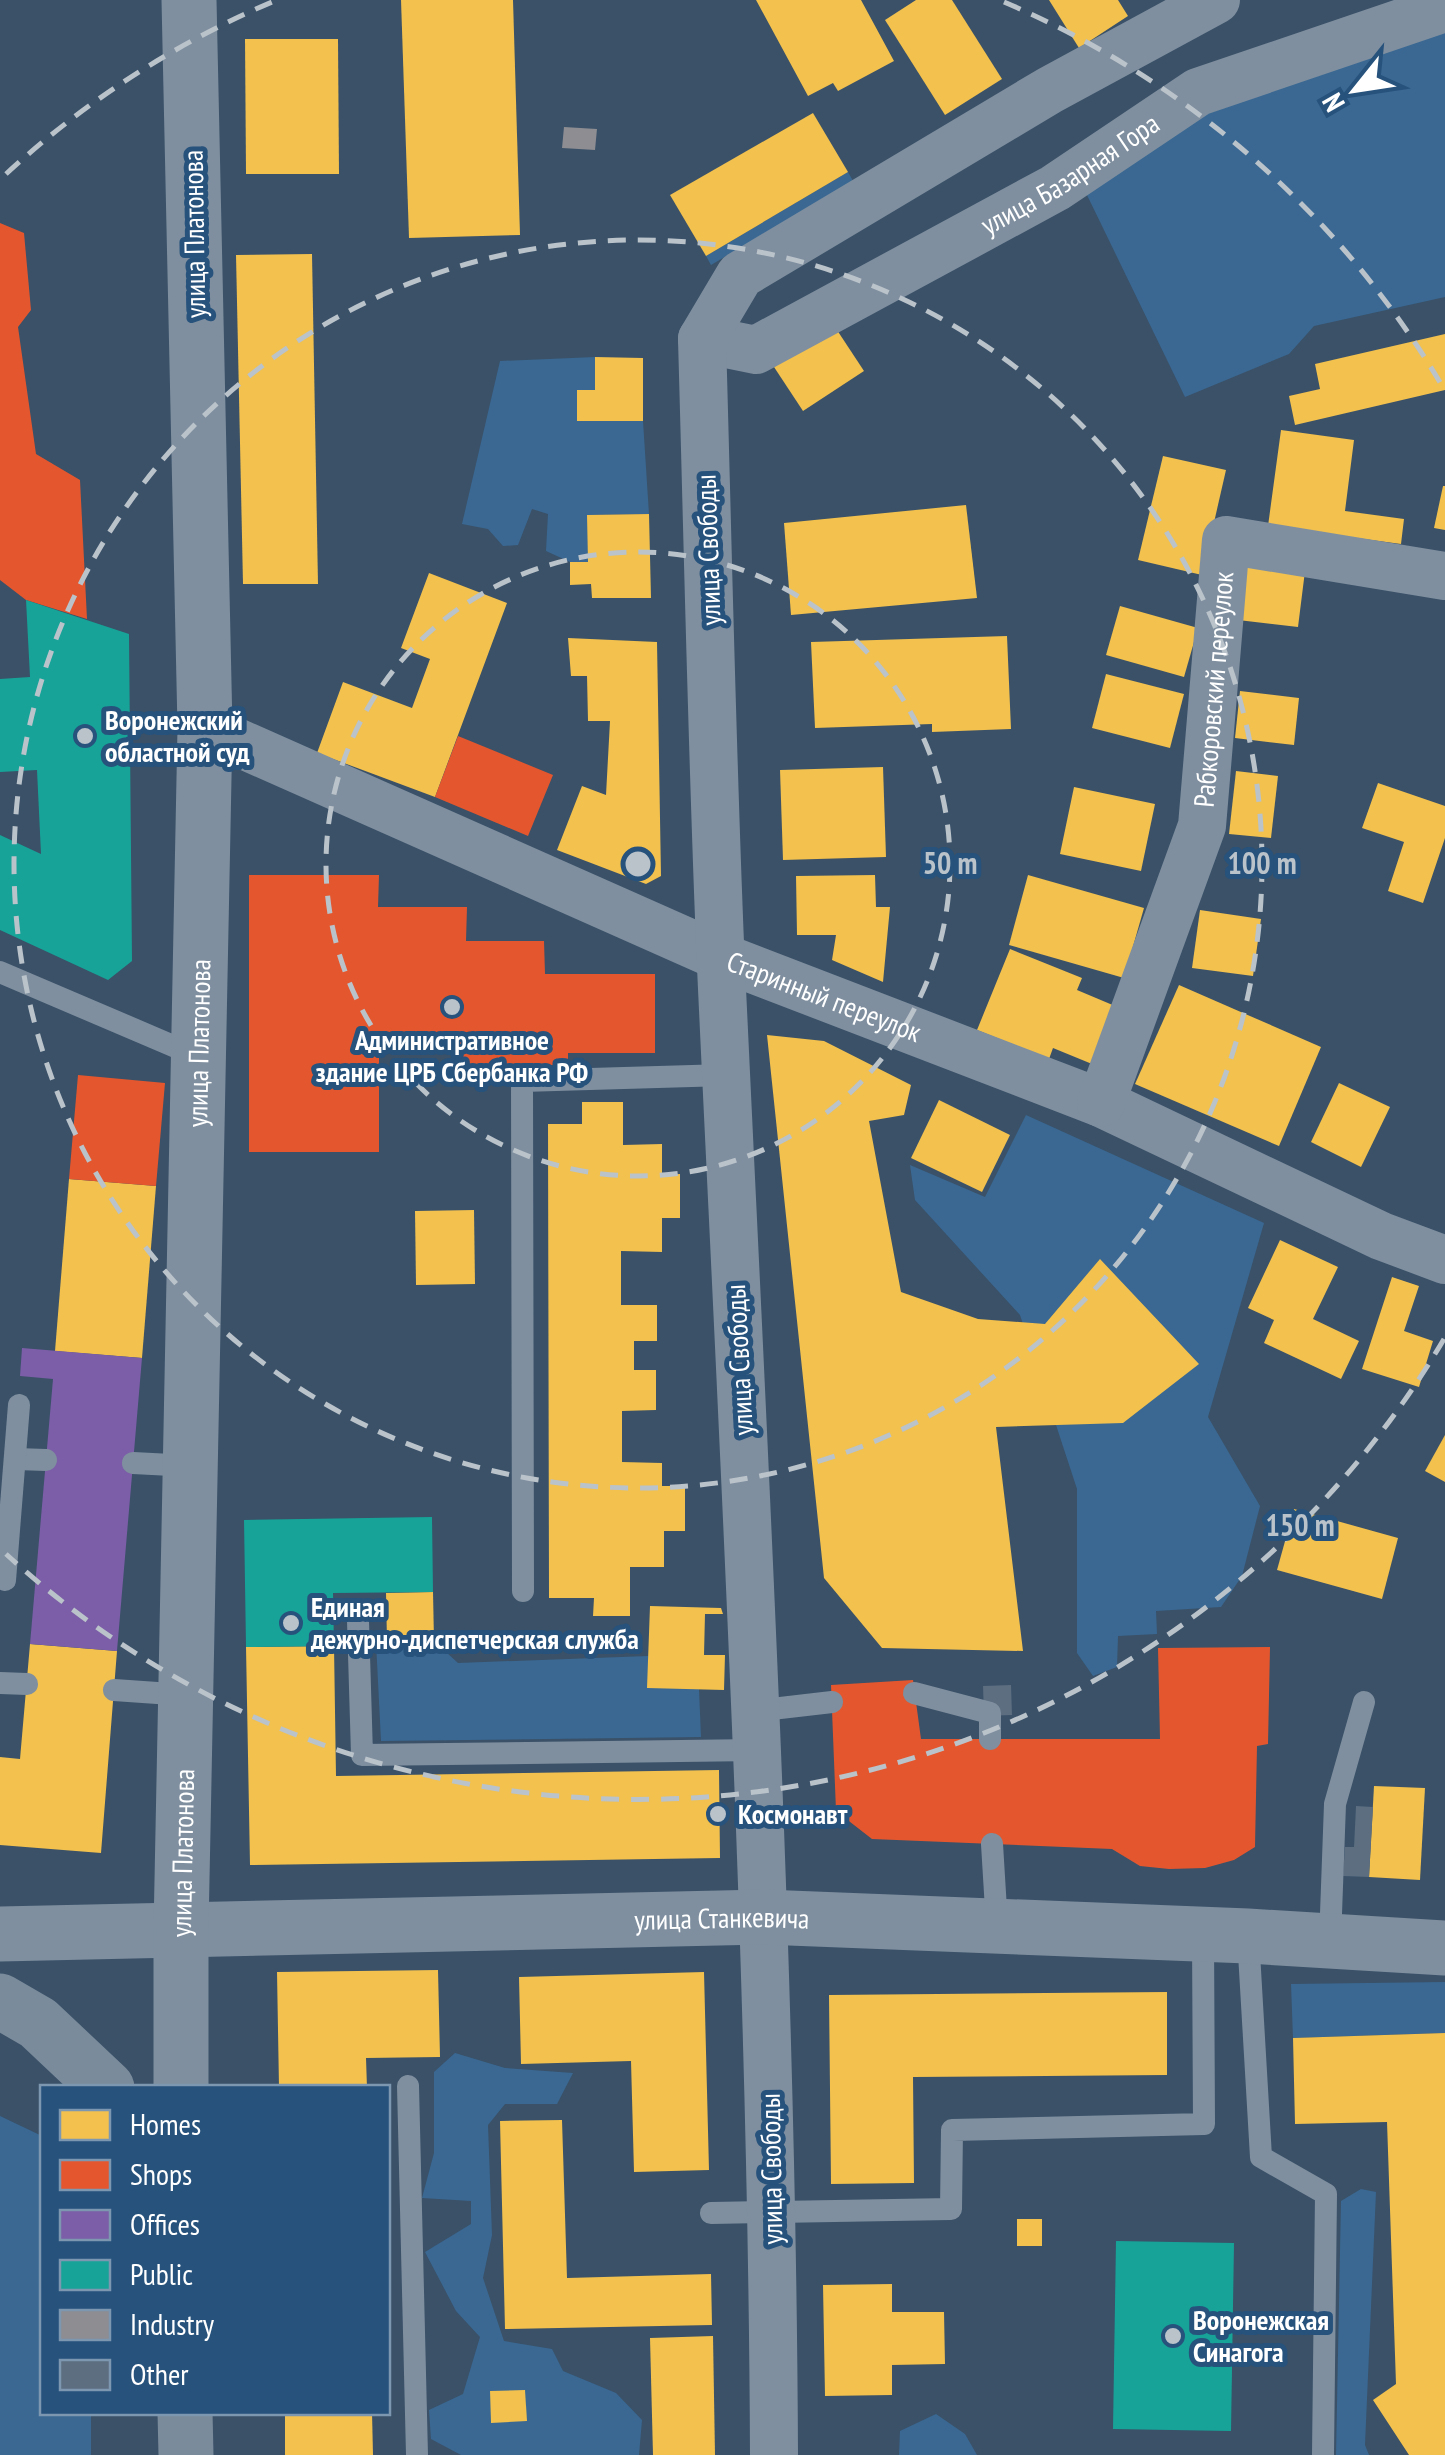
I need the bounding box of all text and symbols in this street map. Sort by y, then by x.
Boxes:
north arrow [1305,40,1405,140]
text: N [1313,87,1353,119]
street label: улица Базарная Гора [974,104,1166,243]
street label: улица Платонова [174,150,213,318]
street label: улица Свободы [686,474,729,626]
street label: Рабкоровский переулок [1185,570,1241,809]
place label: Воронежский областной суд [105,701,250,770]
marker: Воронежский областной суд [74,725,96,747]
text: 50 m [923,843,977,882]
text: 100 m [1227,843,1297,882]
centre of rings [620,846,656,882]
street label: Старинный переулок [722,942,927,1050]
street label: улица Платонова [178,959,218,1128]
marker: Административное здание ЦРБ Сбербанка РФ [441,996,463,1018]
place label: Административное здание ЦРБ Сбербанка РФ [316,1021,588,1090]
street label: улица Свободы [716,1284,761,1436]
text: 150 m [1265,1505,1335,1544]
place label: Единая дежурно-диспетчерская служба [310,1588,639,1657]
marker: Единая дежурно-диспетчерская служба [280,1612,302,1634]
street label: улица Платонова [162,1769,202,1937]
place label: Космонавт [738,1795,848,1832]
marker: Космонавт [707,1803,729,1825]
street label: улица Станкевича [634,1898,810,1938]
legend [40,2085,390,2415]
street label: улица Свободы [751,2093,790,2245]
text: Homes [130,2104,201,2143]
text: Shops [130,2154,192,2193]
text: Offices [130,2204,200,2243]
text: Public [130,2254,193,2293]
place label: Воронежская Синагога [1193,2301,1329,2370]
text: Industry [130,2304,215,2343]
marker: Воронежская Синагога [1162,2325,1184,2347]
text: Other [130,2354,189,2393]

